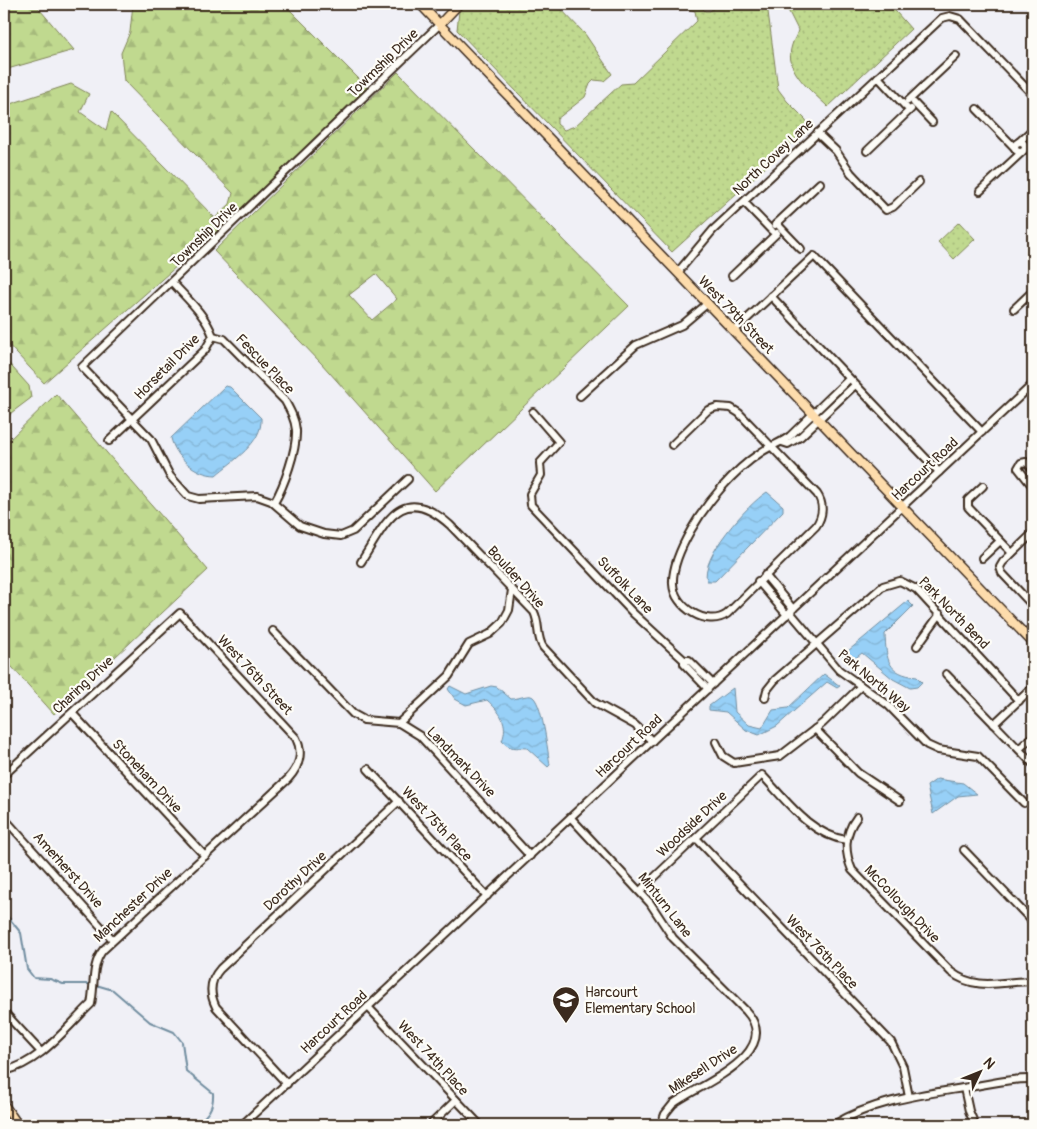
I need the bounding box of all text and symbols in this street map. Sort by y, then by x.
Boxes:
street label: Towmship Drive [344,25,422,101]
street label: North Covey Lane [729,115,817,199]
street label: Township Drive [167,199,241,271]
street label: West 79th Street [695,273,778,358]
street label: Fescue Place [232,330,298,398]
street label: Horsetail Drive [131,331,203,403]
street label: Harcourt Road [888,434,962,504]
street label: Boulder Drive [484,542,548,612]
street label: Suffolk Lane [594,553,656,617]
street label: Park North Bend [915,573,993,653]
street label: West 76th Street [214,632,296,719]
street label: Park North Way [834,646,914,716]
street label: Charing Drive [49,652,117,717]
street label: Harcourt Road [592,711,666,781]
street label: Landmark Drive [423,723,499,801]
street label: Stoneham Drive [109,736,185,816]
street label: West 75th Place [398,783,476,865]
street label: Woodside Drive [653,787,731,861]
street label: Amerherst Drive [29,828,107,912]
street label: Dorothy Drive [260,848,330,914]
street label: McCollough Drive [861,862,943,946]
street label: Manchester Drive [90,864,176,946]
street label: Minturn Lane [634,869,696,941]
street label: West 76th Place [782,911,862,993]
place label: Harcourt Elementary School [585,984,696,1017]
school or university icon: Harcourt Elementary School [551,985,581,1024]
street label: Harcourt Road [297,987,371,1057]
street label: West 74th Place [394,1017,472,1099]
street label: Mikesell Drive [666,1041,740,1097]
north arrow [954,1046,1004,1096]
text: N [980,1054,999,1073]

